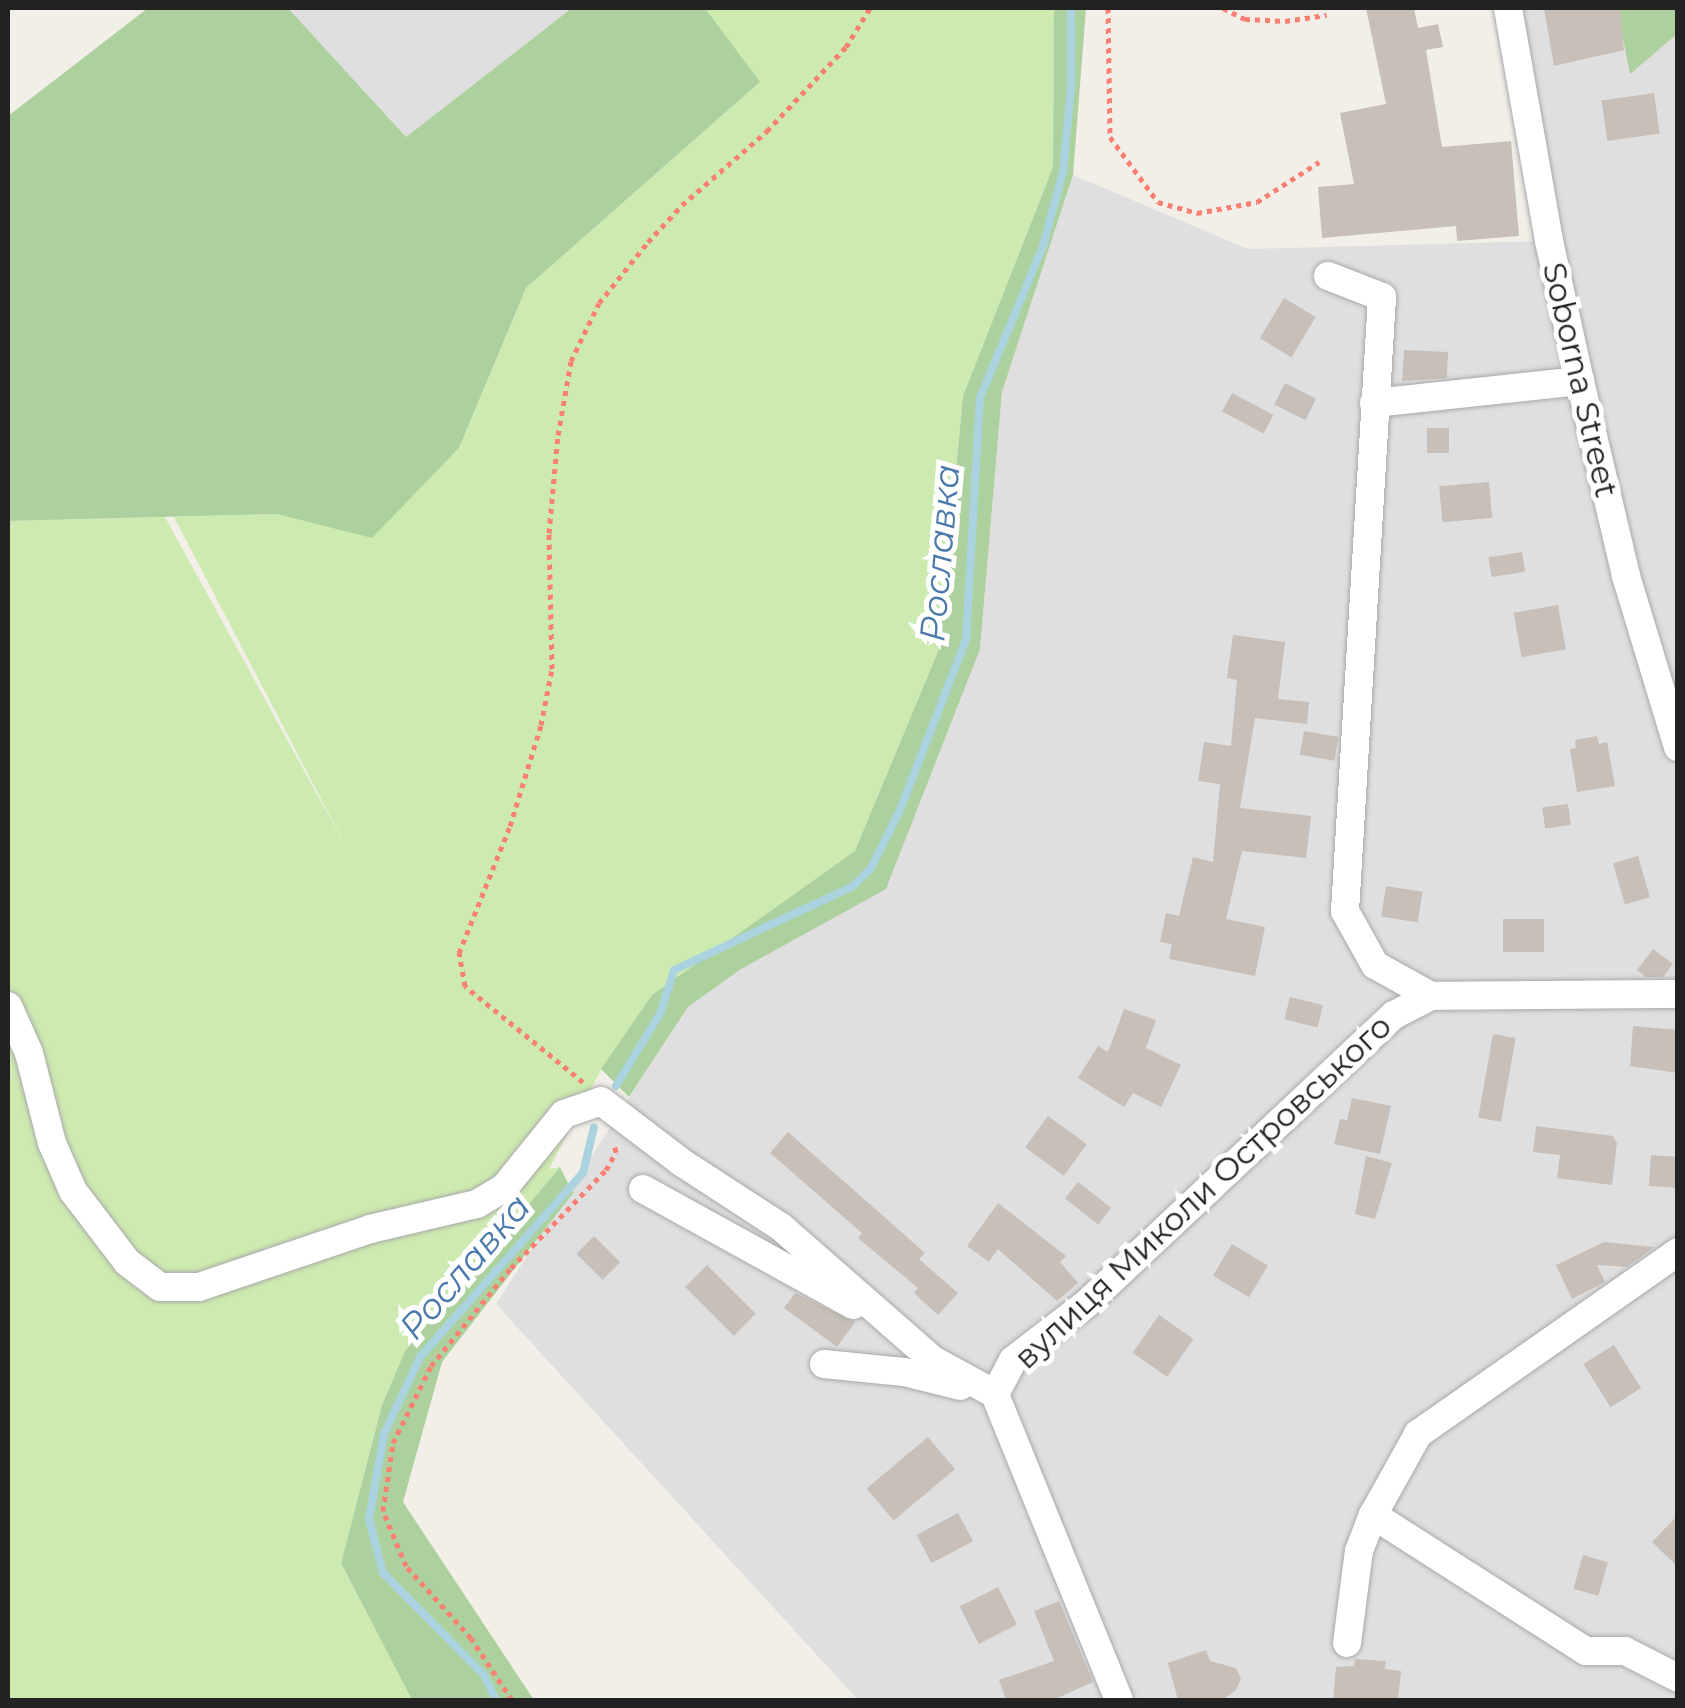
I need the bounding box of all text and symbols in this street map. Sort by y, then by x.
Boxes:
street label: Soborna Street [1534,259,1626,501]
water label: Рославка [911,463,969,643]
street label: вулиця Миколи Островського [1007,1007,1399,1377]
water label: Рославка [391,1186,539,1348]

